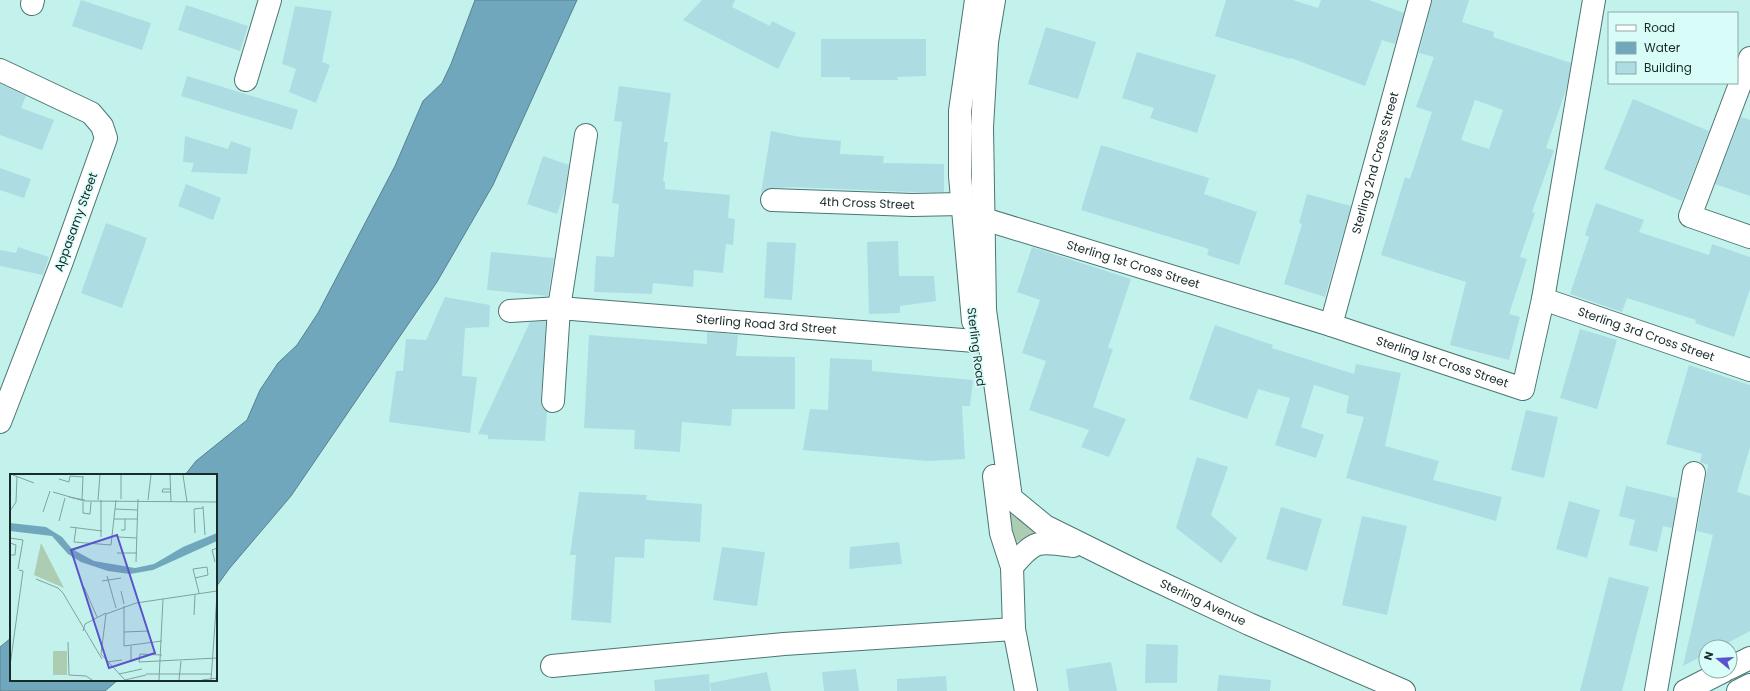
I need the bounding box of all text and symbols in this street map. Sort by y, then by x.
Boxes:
legend [1608,12,1738,84]
text: Road [1644,19,1675,36]
text: Water [1644,39,1681,56]
text: Building [1644,59,1692,76]
street label: Sterling 2nd Cross Street [1347,90,1402,236]
street label: Appasamy Street [50,170,101,274]
street label: 4th Cross Street [819,193,915,213]
street label: Sterling 1st Cross Street [1065,236,1202,292]
street label: Sterling 3rd Cross Street [1576,303,1717,365]
street label: Sterling Road [963,306,990,387]
street label: Sterling Road 3rd Street [695,310,837,338]
street label: Sterling 1st Cross Street [1374,332,1511,392]
inset map [10,474,217,681]
street label: Sterling Avenue [1157,574,1249,629]
north arrow [1698,639,1738,679]
text: N [1700,649,1717,662]

